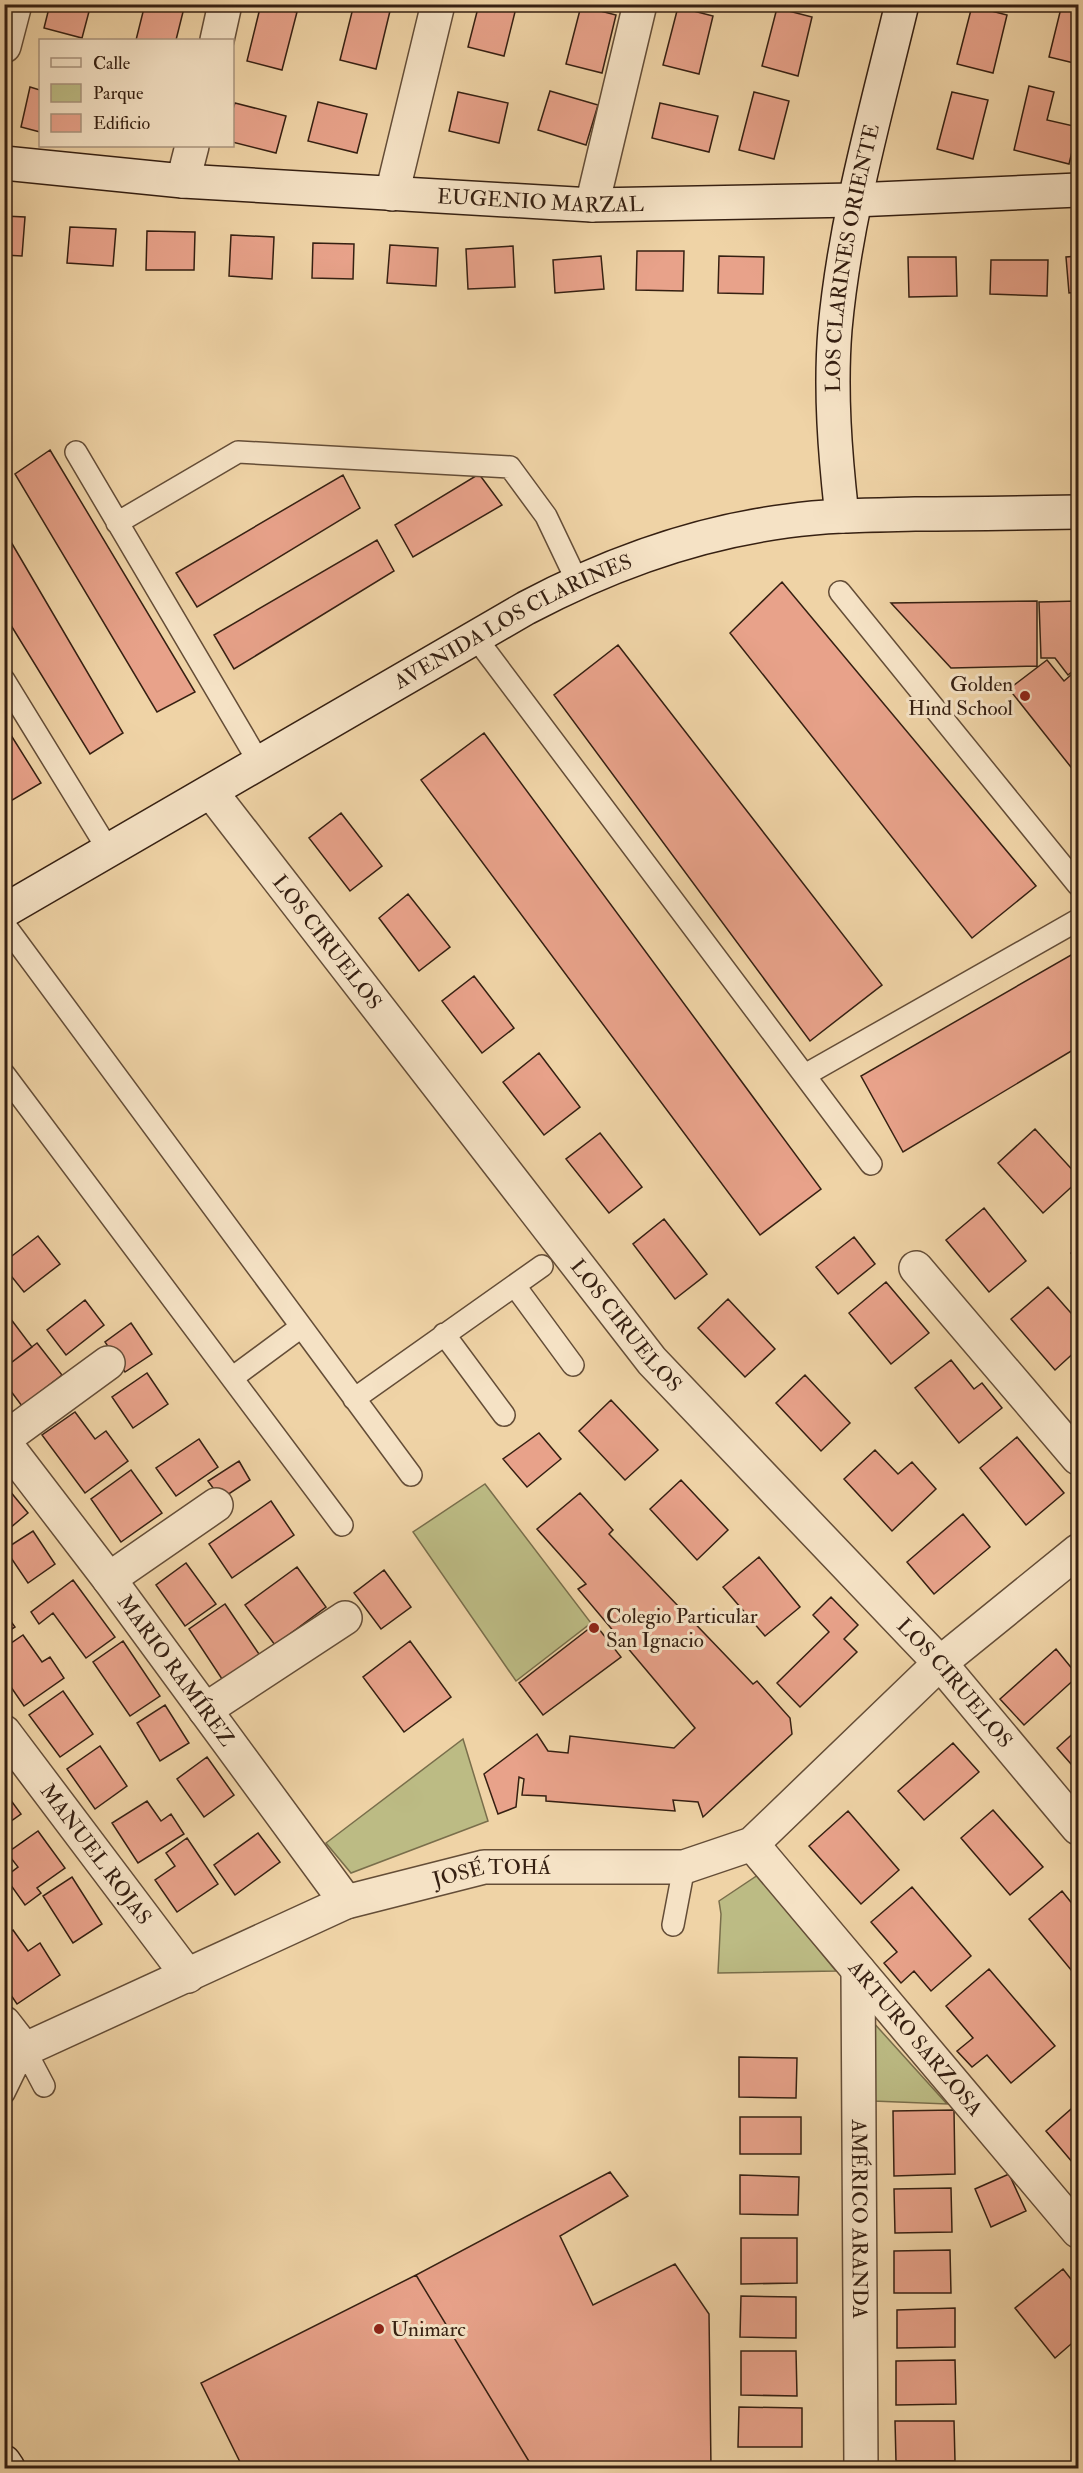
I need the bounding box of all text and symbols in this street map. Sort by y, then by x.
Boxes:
legend [39,39,234,147]
text: Calle [93,52,131,75]
text: Parque [93,82,144,105]
text: Edificio [93,112,150,135]
street label: LOS CLARINES ORIENTE [820,121,886,392]
street label: EUGENIO MARZAL [436,183,644,219]
street label: AVENIDA LOS CLARINES [388,548,636,696]
place label: Golden Hind School [908,671,1014,722]
marker: Golden Hind School [1018,689,1032,703]
street label: LOS CIRUELOS [266,870,388,1015]
street label: LOS CIRUELOS [564,1254,688,1398]
street label: MARIO RAMÍREZ [111,1589,240,1752]
place label: Colegio Particular San Ignacio [606,1603,758,1654]
street label: LOS CIRUELOS [891,1613,1018,1754]
marker: Colegio Particular San Ignacio [587,1621,601,1635]
street label: MANUEL ROJAS [34,1779,158,1930]
street label: JOSÉ TOHÁ [429,1854,551,1894]
street label: ARTURO SARZOSA [841,1954,988,2122]
street label: AMÉRICO ARANDA [845,2118,873,2319]
place label: Unimarc [391,2316,466,2343]
marker: Unimarc [372,2322,386,2336]

